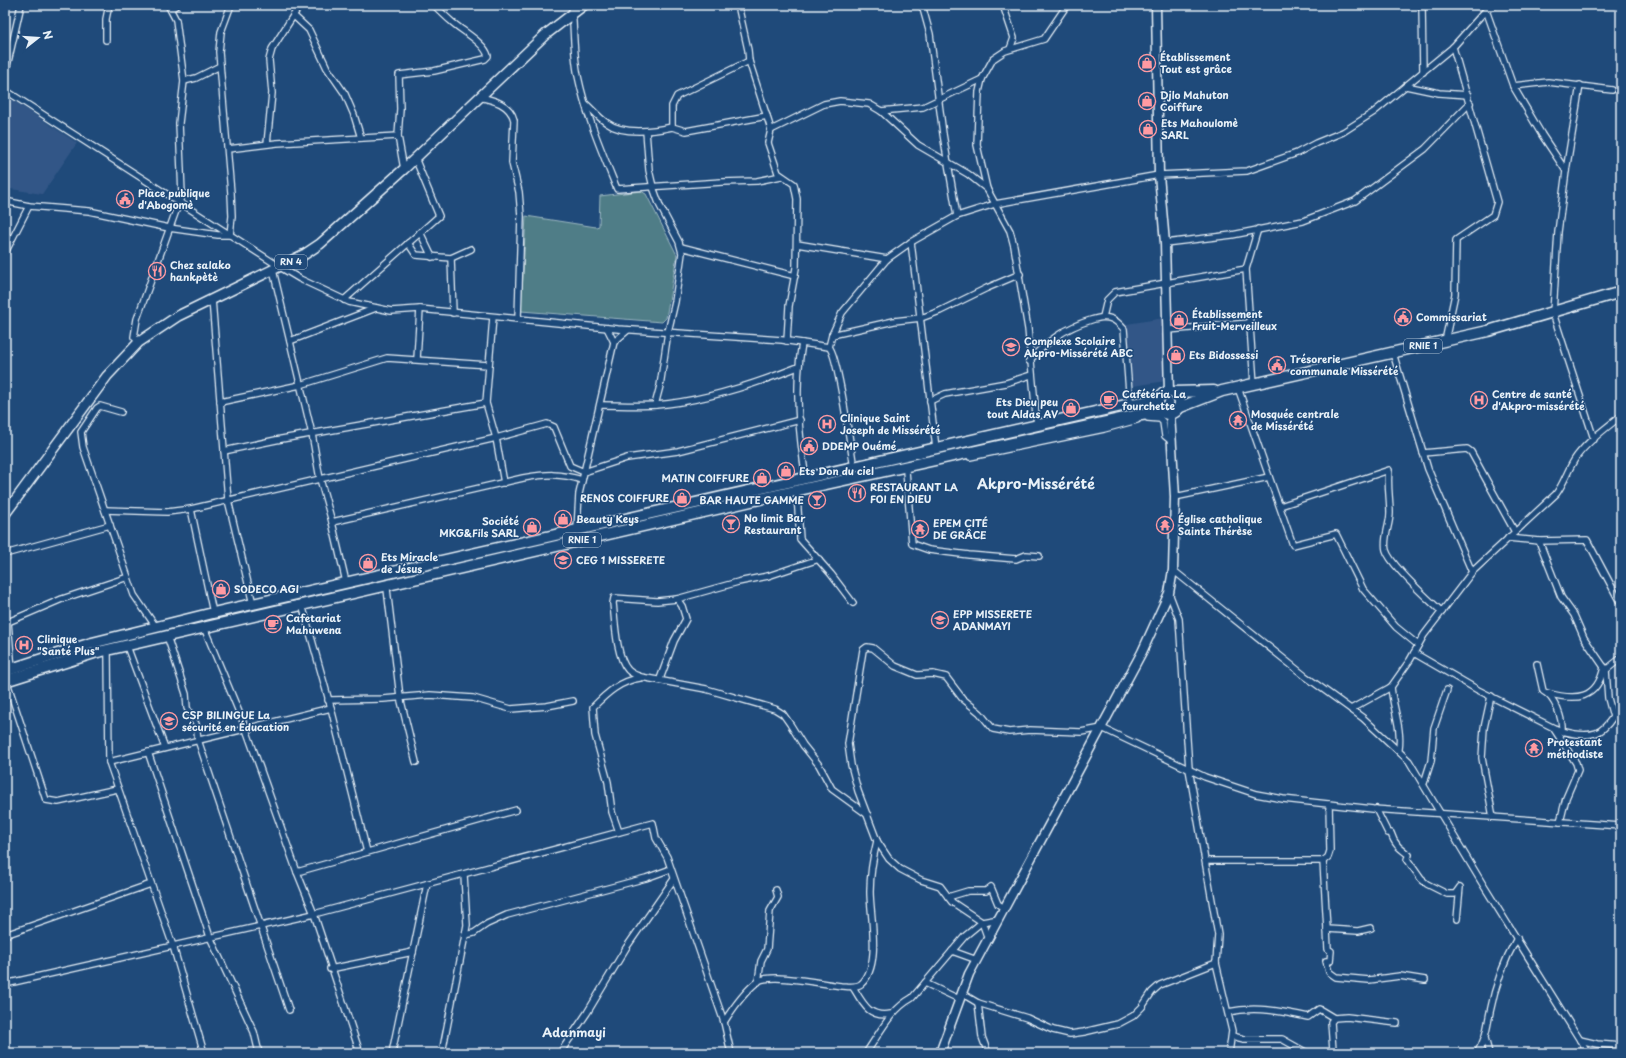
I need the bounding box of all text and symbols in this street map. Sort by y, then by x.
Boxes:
north arrow [18,18,58,58]
text: N [39,28,58,42]
place label: Établissement Tout est grâce [1160,49,1233,76]
shop icon: Établissement Tout est grâce [1137,53,1157,73]
place label: Djlo Mahuton Coiffure [1160,87,1229,114]
shop icon: Djlo Mahuton Coiffure [1137,91,1157,111]
place label: Ets Mahoulomè SARL [1161,115,1239,142]
shop icon: Ets Mahoulomè SARL [1138,119,1158,139]
place label: Place publique d'Abogomè [138,185,210,212]
public building icon: Place publique d'Abogomè [115,189,135,209]
road number: RN 4 [275,255,307,269]
place label: Chez salako hankpètè [170,257,231,284]
restaurant icon: Chez salako hankpètè [147,261,167,281]
place label: Établissement Fruit-Merveilleux [1192,306,1277,333]
public building icon: Commissariat [1393,307,1413,327]
place label: Commissariat [1416,309,1487,324]
shop icon: Établissement Fruit-Merveilleux [1169,310,1189,330]
place label: Complexe Scolaire Akpro-Missérété ABC [1024,333,1134,360]
school or university icon: Complexe Scolaire Akpro-Missérété ABC [1001,337,1021,357]
road number: RNIE 1 [1404,339,1442,353]
shop icon: Ets Bidossessi [1166,345,1186,365]
place label: Ets Bidossessi [1189,347,1258,362]
place label: Trésorerie communale Missérété [1290,351,1399,378]
public building icon: Trésorerie communale Missérété [1267,355,1287,375]
place label: Cafétéria La fourchette [1122,386,1186,413]
place label: Centre de santé d'Akpro-missérété [1492,386,1585,413]
cafe icon: Cafétéria La fourchette [1099,390,1119,410]
hospital icon: Centre de santé d'Akpro-missérété [1469,390,1489,410]
place label: Ets Dieu peu tout Aldas AV [987,394,1058,421]
shop icon: Ets Dieu peu tout Aldas AV [1061,398,1081,418]
place label: Mosquée centrale de Missérété [1251,406,1339,433]
place label: Clinique Saint Joseph de Missérété [840,410,941,437]
temple icon: Mosquée centrale de Missérété [1228,410,1248,430]
hospital icon: Clinique Saint Joseph de Missérété [817,414,837,434]
public building icon: DDEMP Ouémé [799,436,819,456]
place label: DDEMP Ouémé [822,438,897,453]
shop icon: Ets Don du ciel [776,461,796,481]
place label: Ets Don du ciel [799,463,874,478]
shop icon: MATIN COIFFURE [752,468,772,488]
place label: MATIN COIFFURE [662,470,749,485]
district label: Akpro-Missérété [977,473,1095,494]
place label: RESTAURANT LA FOI EN DIEU [870,479,958,506]
restaurant icon: RESTAURANT LA FOI EN DIEU [847,483,867,503]
shop icon: RENOS COIFFURE [672,488,692,508]
place label: RENOS COIFFURE [580,490,669,505]
bar icon: BAR HAUTE GAMME [807,490,827,510]
place label: BAR HAUTE GAMME [699,492,805,507]
shop icon: Beauty Keys [553,509,573,529]
place label: No limit Bar Restaurant [744,510,806,537]
place label: Beauty Keys [576,511,639,526]
place label: Église catholique Sainte Thérèse [1178,511,1263,538]
place label: Société MKG&Fils SARL [439,513,520,540]
bar icon: No limit Bar Restaurant [721,514,741,534]
place label: EPEM CITÉ DE GRÂCE [933,515,988,542]
temple icon: Église catholique Sainte Thérèse [1155,515,1175,535]
shop icon: Société MKG&Fils SARL [522,517,542,537]
temple icon: EPEM CITÉ DE GRÂCE [910,519,930,539]
road number: RNIE 1 [563,533,601,547]
place label: Ets Miracle de Jésus [381,549,439,576]
school or university icon: CEG 1 MISSERETE [553,550,573,570]
place label: CEG 1 MISSERETE [576,552,665,567]
shop icon: Ets Miracle de Jésus [358,553,378,573]
shop icon: SODECO AGI [211,579,231,599]
place label: SODECO AGI [234,581,299,596]
place label: EPP MISSERETE ADANMAYI [952,606,1033,633]
place label: Cafetariat Mahuwena [286,610,342,637]
school or university icon: EPP MISSERETE ADANMAYI [930,610,950,630]
cafe icon: Cafetariat Mahuwena [263,614,283,634]
place label: Clinique "Santé Plus" [37,631,100,658]
hospital icon: Clinique "Santé Plus" [14,635,34,655]
place label: CSP BILINGUE La sécurité en Éducation [182,707,289,734]
school or university icon: CSP BILINGUE La sécurité en Éducation [159,711,179,731]
place label: Protestant méthodiste [1547,734,1604,761]
temple icon: Protestant méthodiste [1524,738,1544,758]
district label: Adanmayi [542,1023,606,1041]

